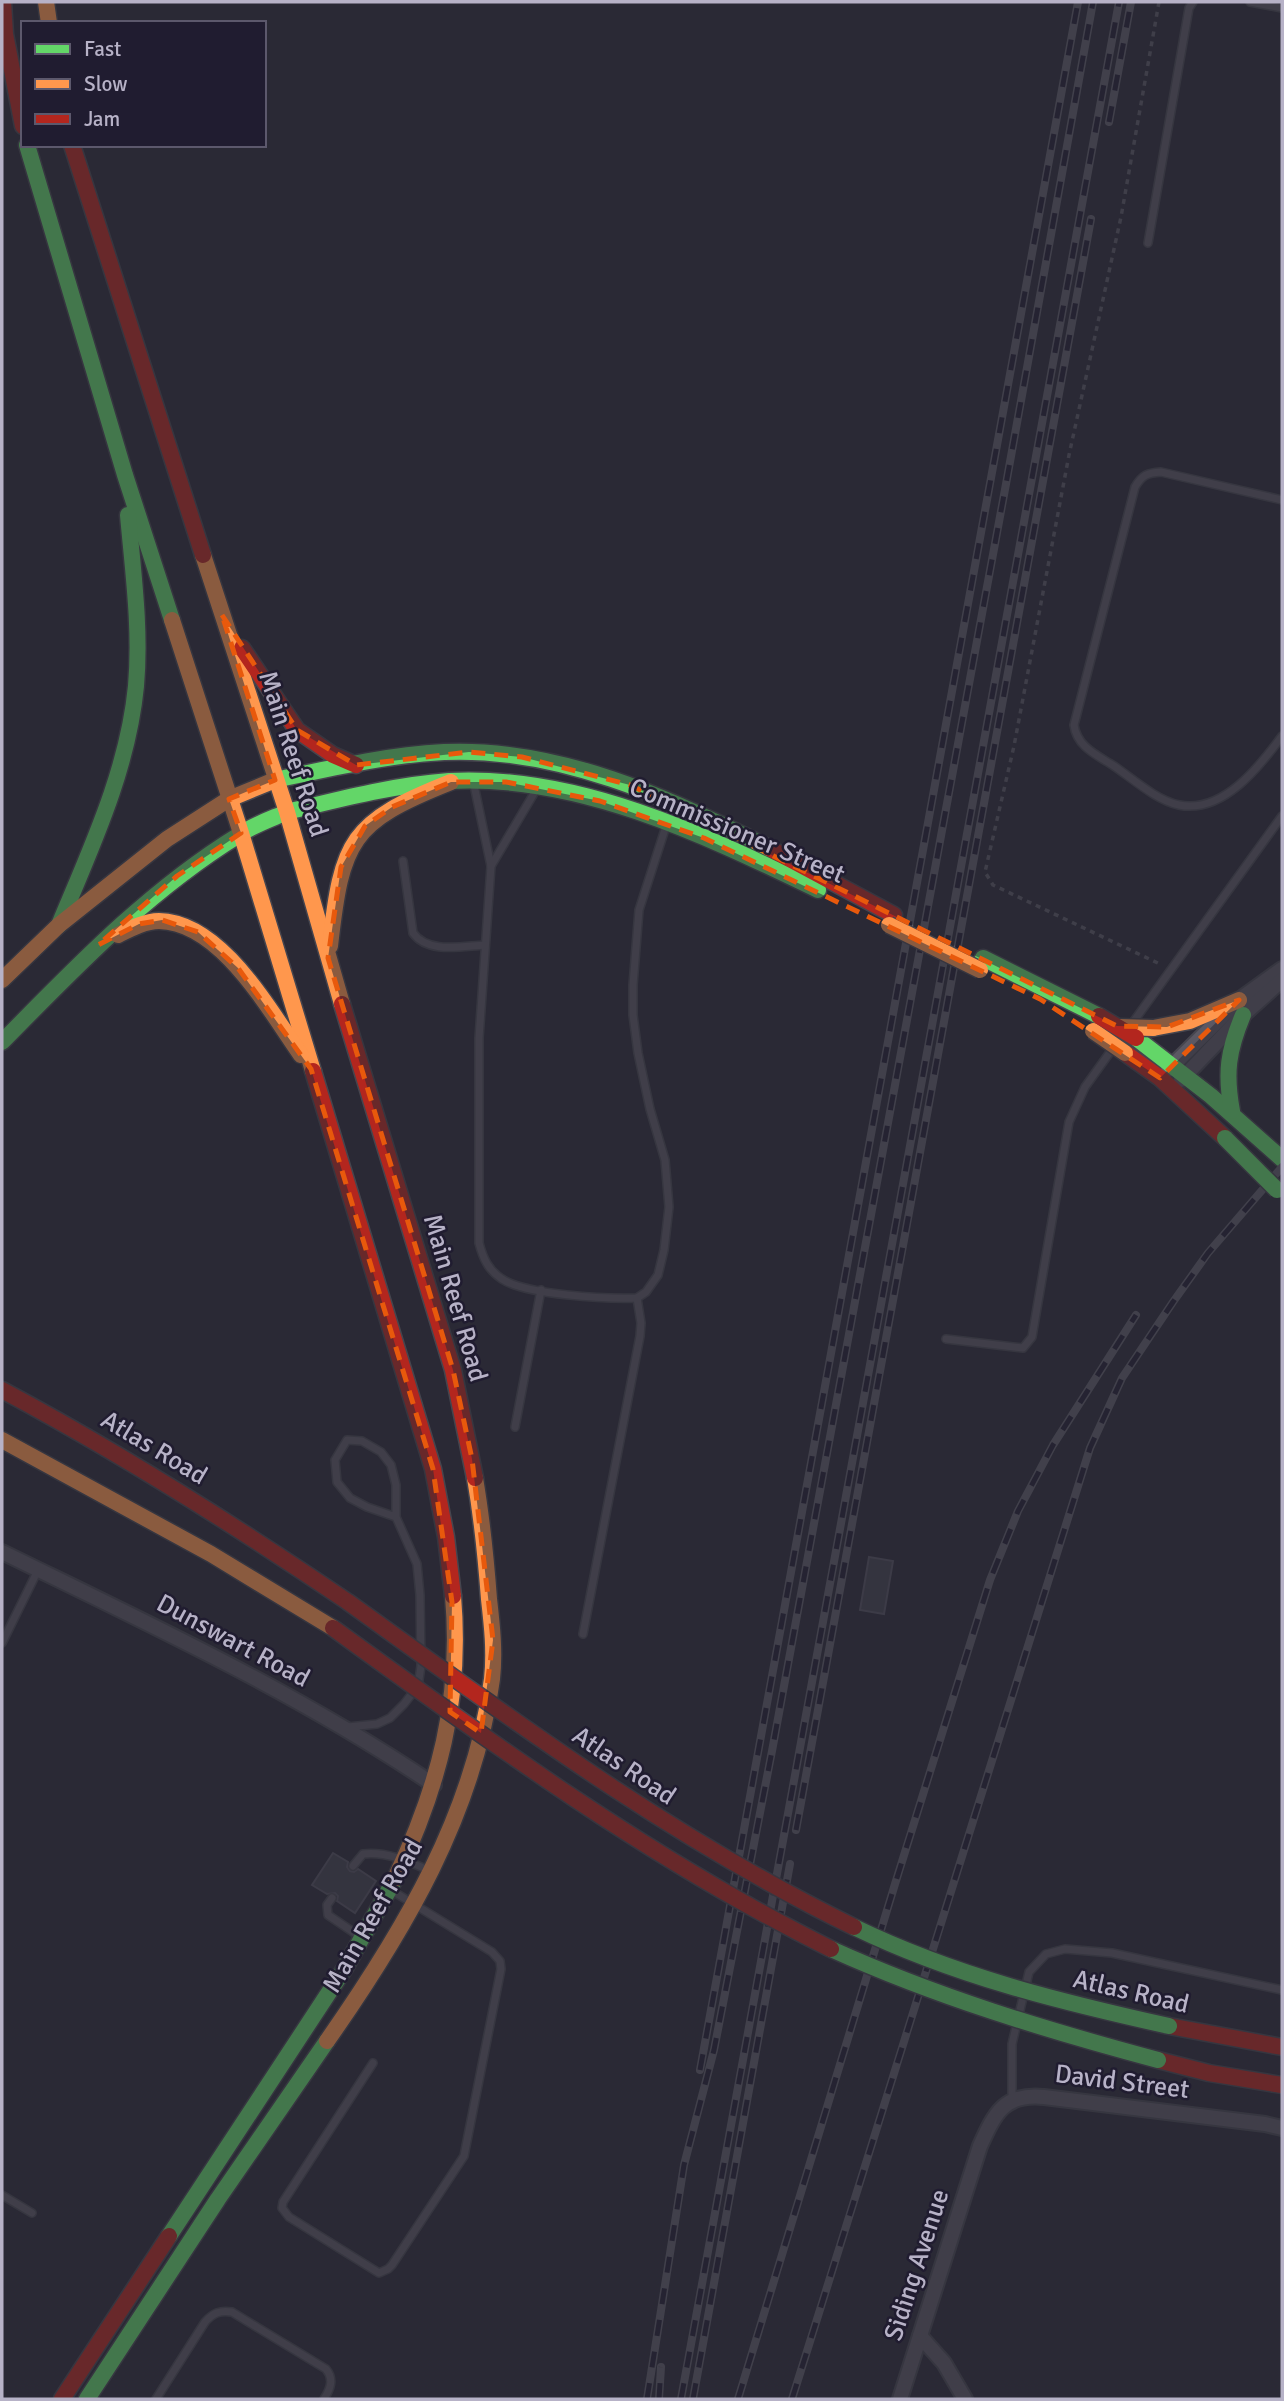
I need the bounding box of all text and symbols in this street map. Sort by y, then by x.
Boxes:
legend [21,21,266,147]
text: Fast [84,36,121,62]
text: Slow [84,71,128,97]
text: Jam [84,106,120,132]
street label: Main Reef Road [251,667,335,841]
street label: Commissioner Street [624,771,850,891]
street label: Main Reef Road [416,1211,494,1385]
street label: Atlas Road [95,1404,213,1492]
street label: Dunswart Road [151,1587,315,1695]
street label: Atlas Road [566,1720,682,1812]
street label: Main Reef Road [316,1833,430,1999]
street label: Atlas Road [1070,1963,1192,2021]
street label: David Street [1053,2058,1191,2106]
street label: Siding Avenue [877,2185,957,2345]

